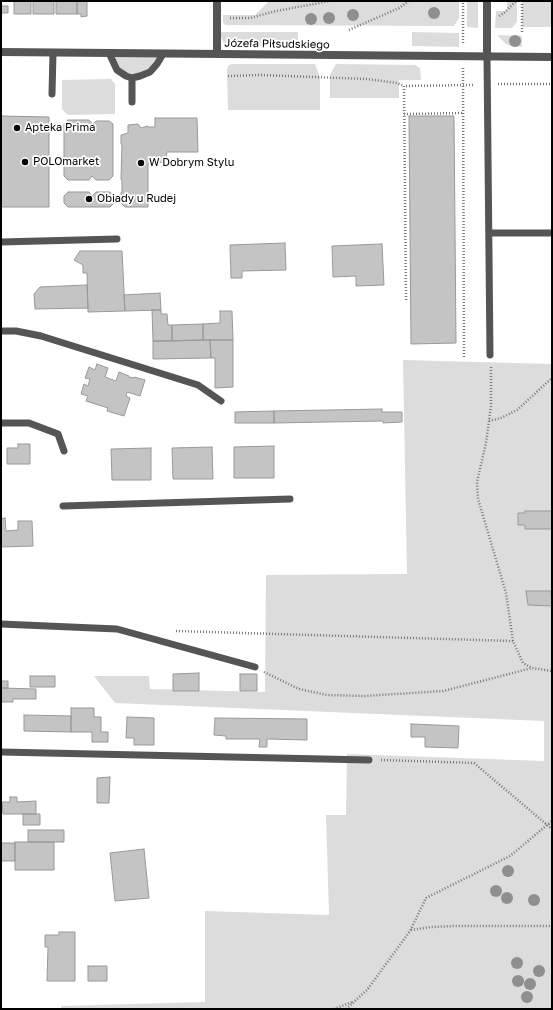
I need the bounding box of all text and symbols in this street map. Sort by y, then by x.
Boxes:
street label: Józefa Piłsudskiego [224,36,330,52]
place label: Apteka Prima [25,121,95,135]
marker: Apteka Prima [12,123,22,133]
place label: POLOmarket [33,155,99,169]
place label: W Dobrym Stylu [149,156,234,170]
marker: POLOmarket [20,157,30,167]
marker: W Dobrym Stylu [136,158,146,168]
place label: Obiady u Rudej [97,192,176,206]
marker: Obiady u Rudej [84,194,94,204]

